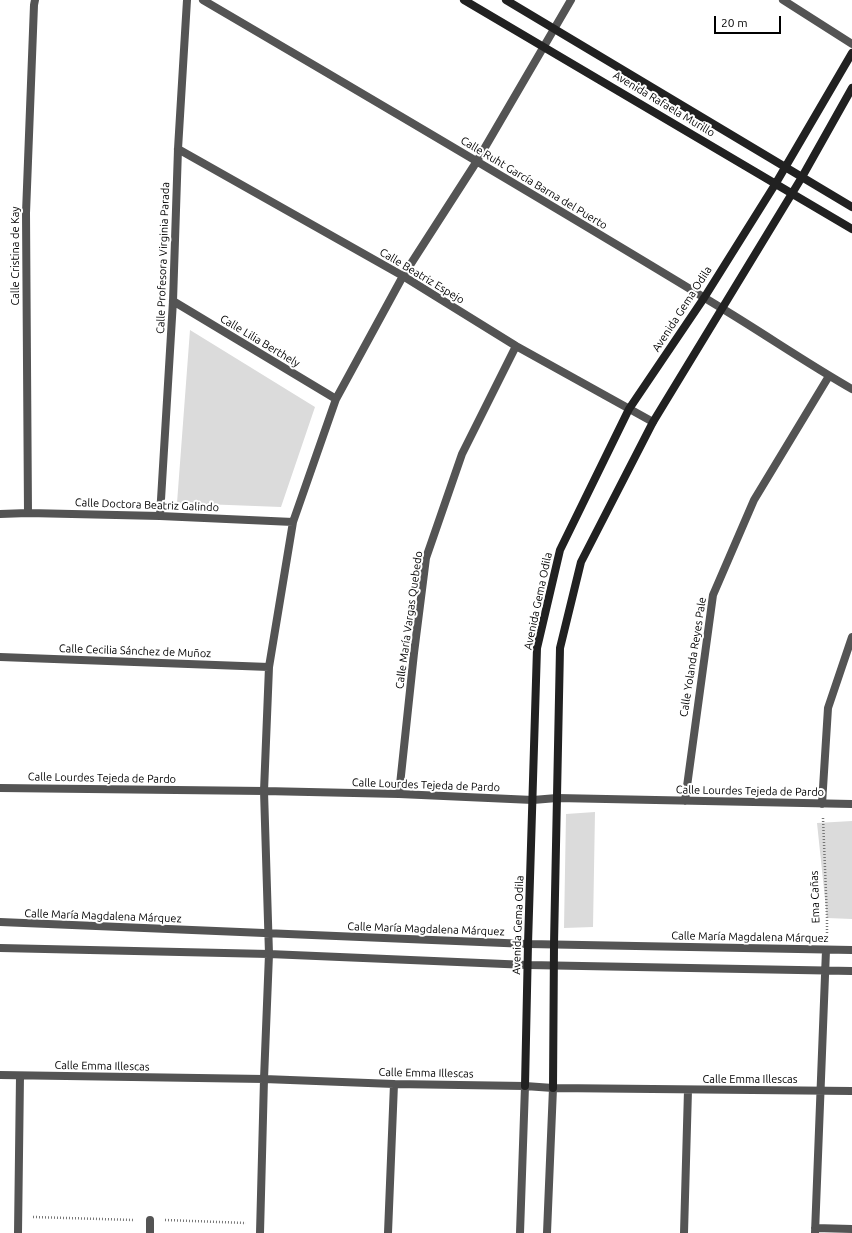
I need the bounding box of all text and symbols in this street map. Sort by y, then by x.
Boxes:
scale bar [716,8,783,34]
text: 20 m [721,16,748,29]
street label: Avenida Rafaela Murillo [611,68,717,140]
street label: Calle Ruht García Barna del Puerto [458,134,610,232]
street label: Calle Profesora Virginia Parada [154,182,172,334]
street label: Calle Cristina de Kay [8,206,22,306]
street label: Calle Beatriz Espejo [377,245,467,307]
street label: Avenida Gema Odila [649,264,715,354]
street label: Calle Lilia Berthely [218,312,302,370]
street label: Calle Doctora Beatriz Galindo [75,496,219,514]
street label: Calle María Vargas Quebedo [393,550,425,690]
street label: Avenida Gema Odila [521,551,555,651]
street label: Calle Yolanda Reyes Pale [677,596,709,718]
street label: Calle Cecilia Sánchez de Muñoz [59,642,211,660]
street label: Calle Lourdes Tejeda de Pardo [28,770,176,786]
street label: Calle Lourdes Tejeda de Pardo [352,776,500,794]
street label: Calle Lourdes Tejeda de Pardo [676,783,824,799]
street label: Ema Cañas [807,870,823,924]
street label: Avenida Gema Odila [510,875,526,975]
street label: Calle María Magdalena Márquez [24,907,182,925]
street label: Calle María Magdalena Márquez [347,920,505,938]
street label: Calle María Magdalena Márquez [671,929,829,945]
street label: Calle Emma Illescas [54,1059,150,1073]
street label: Calle Emma Illescas [378,1066,474,1080]
street label: Calle Emma Illescas [702,1072,798,1086]

